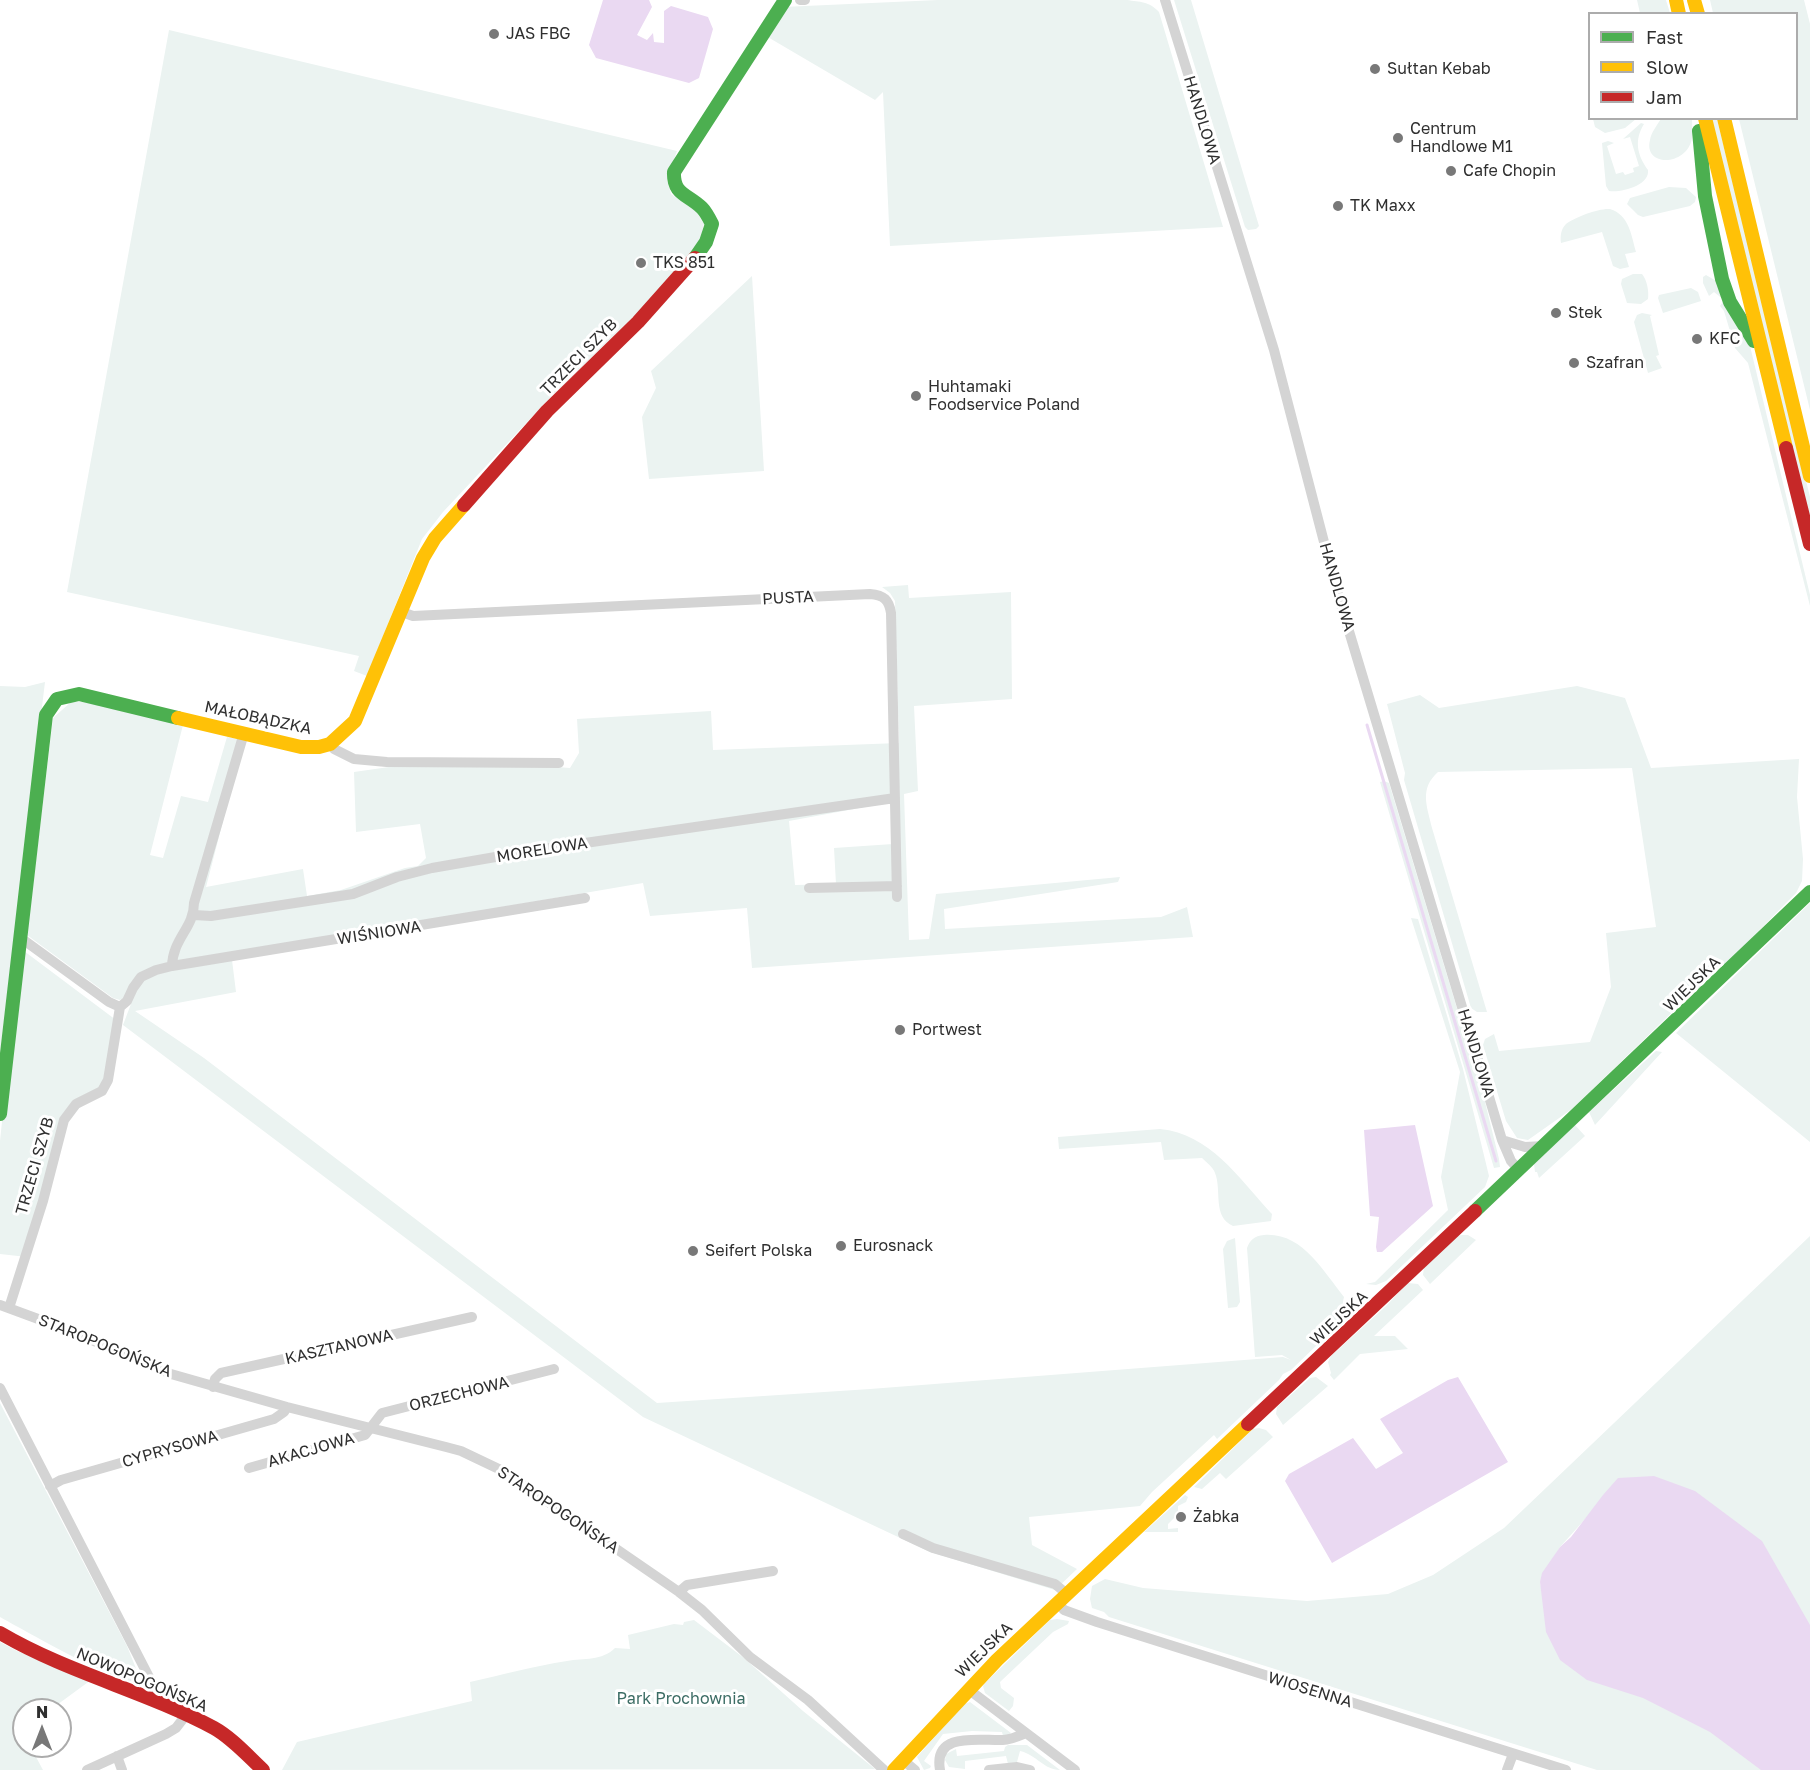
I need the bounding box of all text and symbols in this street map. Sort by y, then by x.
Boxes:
legend [1588,12,1798,120]
place label: JAS FBG [506,24,571,44]
text: Fast [1646,26,1683,48]
marker: JAS FBG [487,27,501,41]
text: Slow [1646,56,1688,78]
place label: Sułtan Kebab [1387,59,1491,79]
marker: Sułtan Kebab [1368,62,1382,76]
street label: HANDLOWA [1179,73,1225,167]
text: Jam [1646,86,1682,108]
place label: Centrum Handlowe M1 [1410,119,1513,157]
marker: Centrum Handlowe M1 [1391,131,1405,145]
place label: Cafe Chopin [1463,161,1556,181]
marker: Cafe Chopin [1444,164,1458,178]
place label: TK Maxx [1350,196,1416,216]
marker: TK Maxx [1331,199,1345,213]
place label: TKS 851 [653,253,715,273]
marker: TKS 851 [634,256,648,270]
place label: Stek [1568,303,1603,323]
marker: Stek [1549,306,1563,320]
street label: TRZECI SZYB [537,315,621,399]
place label: KFC [1709,329,1740,349]
marker: KFC [1690,332,1704,346]
place label: Szafran [1586,353,1644,373]
marker: Szafran [1567,356,1581,370]
place label: Huhtamaki Foodservice Poland [928,377,1080,415]
marker: Huhtamaki Foodservice Poland [909,389,923,403]
street label: HANDLOWA [1315,540,1359,634]
street label: PUSTA [762,587,814,609]
street label: MAŁOBĄDZKA [203,697,313,739]
street label: MORELOWA [495,833,589,867]
street label: WIŚNIOWA [336,917,422,949]
street label: WIEJSKA [1660,952,1724,1016]
street label: HANDLOWA [1453,1006,1499,1100]
place label: Portwest [912,1020,982,1040]
marker: Portwest [893,1023,907,1037]
street label: TRZECI SZYB [12,1115,58,1217]
place label: Eurosnack [853,1236,933,1256]
marker: Eurosnack [834,1239,848,1253]
place label: Seifert Polska [705,1241,812,1261]
marker: Seifert Polska [686,1244,700,1258]
street label: WIEJSKA [1306,1287,1372,1349]
street label: STAROPOGOŃSKA [36,1310,174,1382]
street label: KASZTANOWA [283,1325,395,1369]
street label: ORZECHOWA [407,1372,511,1416]
street label: CYPRYSOWA [120,1426,220,1472]
street label: AKACJOWA [266,1429,356,1471]
street label: STAROPOGOŃSKA [494,1462,622,1558]
place label: Żabka [1193,1507,1239,1527]
marker: Żabka [1174,1510,1188,1524]
street label: WIEJSKA [952,1618,1016,1682]
street label: NOWOPOGOŃSKA [73,1644,211,1716]
street label: WIOSENNA [1265,1668,1355,1712]
park label: Park Prochownia [617,1689,745,1709]
north arrow [12,1698,72,1758]
text: N [36,1702,48,1722]

